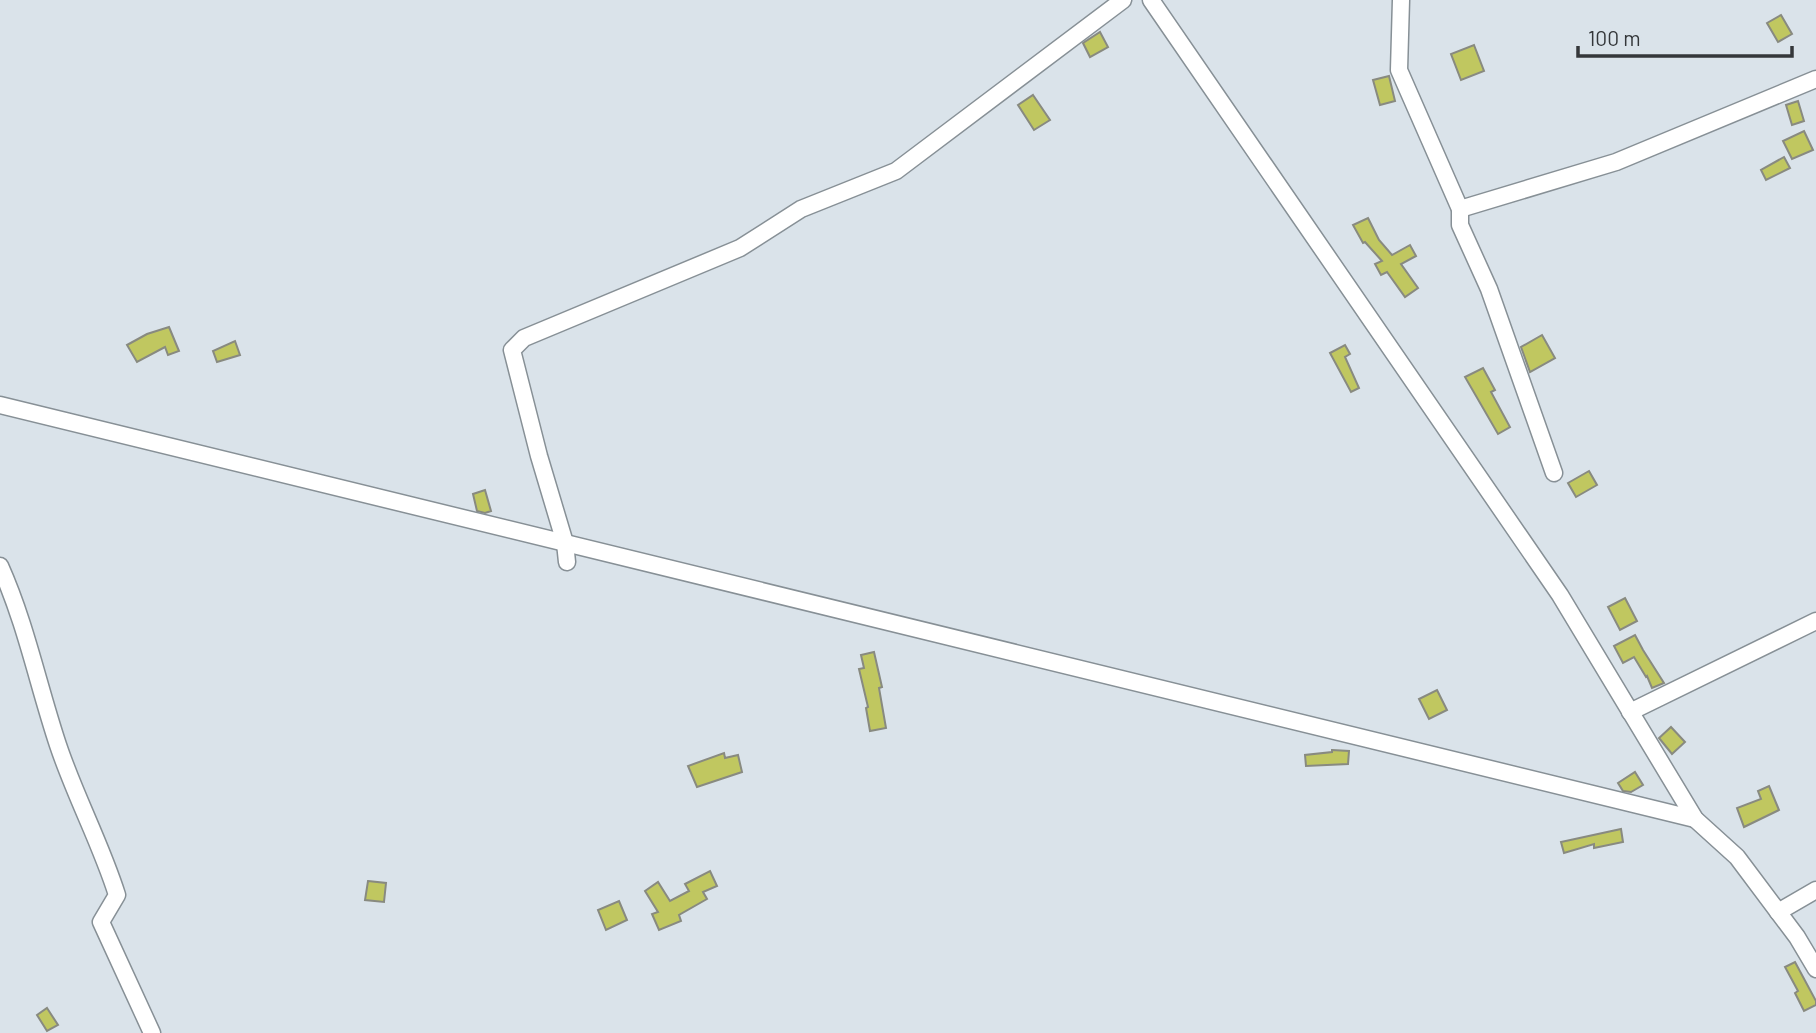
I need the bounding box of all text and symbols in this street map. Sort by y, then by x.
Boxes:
scale bar [1578,14,1792,58]
text: 100 m [1588,25,1641,50]

